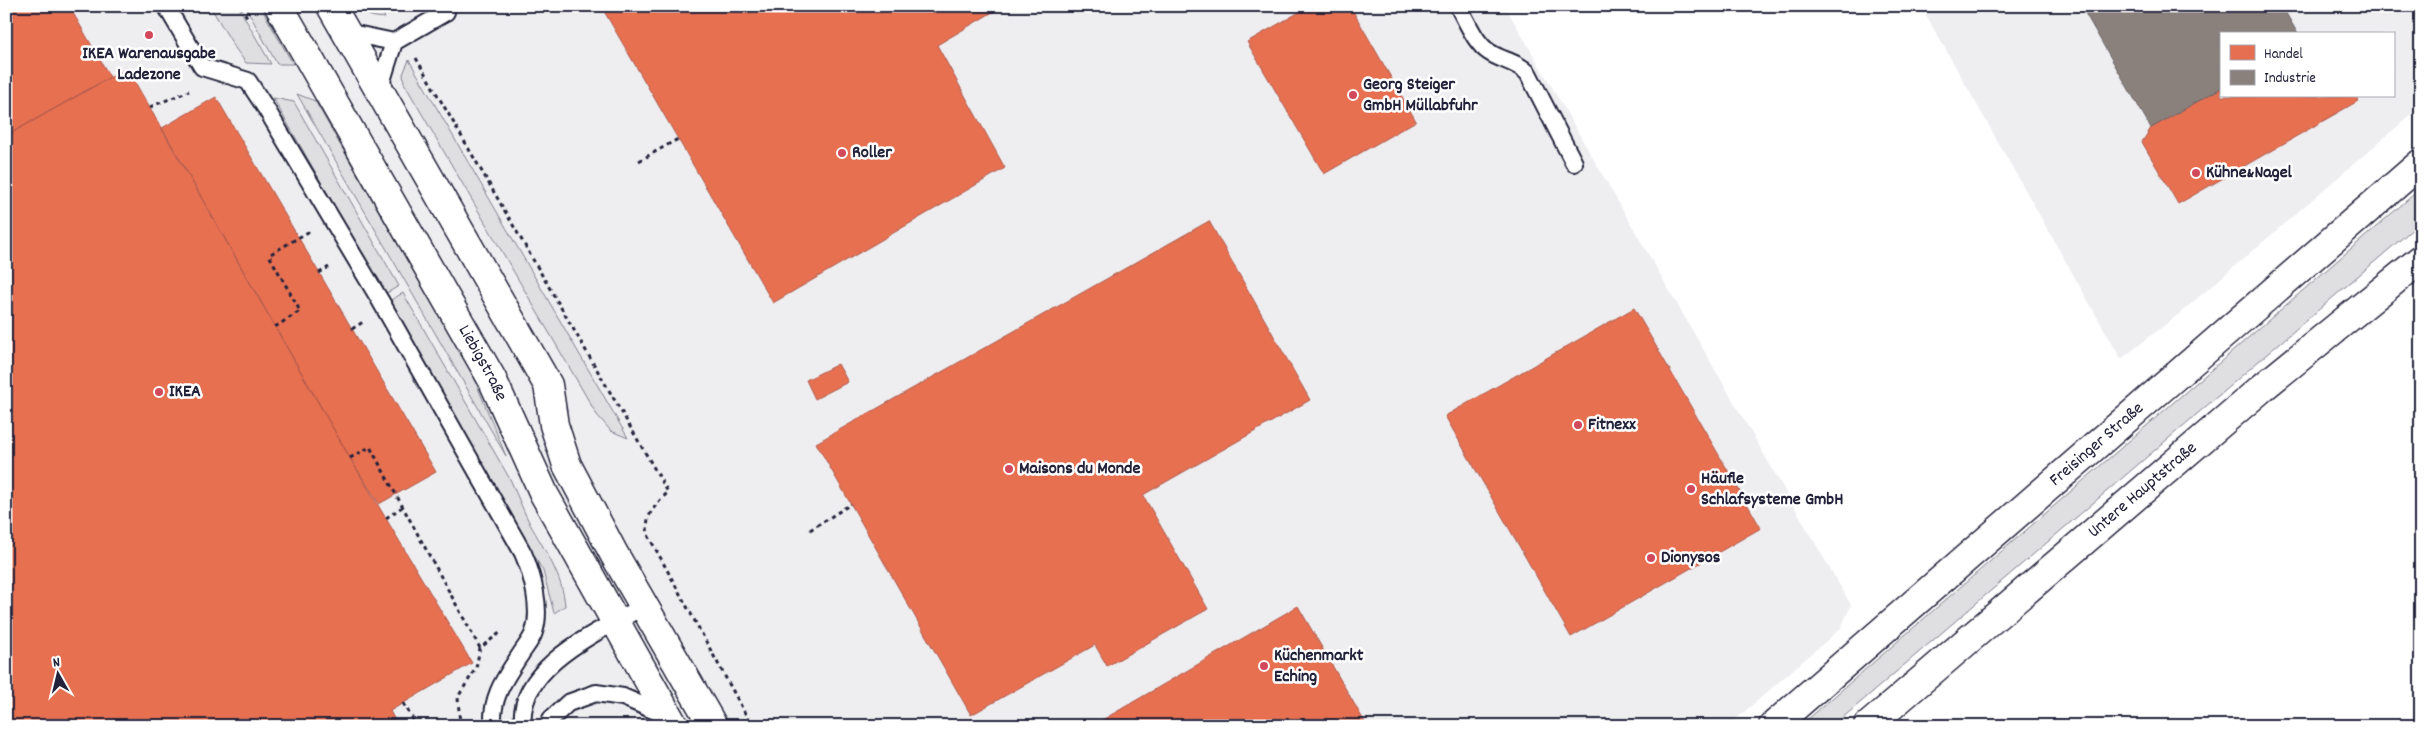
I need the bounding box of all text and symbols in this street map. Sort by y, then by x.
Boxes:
marker: IKEA Warenausgabe Ladezone [143,29,155,41]
legend [2220,32,2394,98]
place label: IKEA Warenausgabe Ladezone [82,42,216,88]
text: Handel [2264,44,2303,66]
text: Industrie [2264,68,2316,90]
place label: Georg Steiger GmbH Müllabfuhr [1363,73,1478,119]
marker: Georg Steiger GmbH Müllabfuhr [1347,89,1359,101]
place label: Roller [852,141,892,166]
marker: Roller [836,147,848,159]
place label: Kühne&Nagel [2206,161,2293,186]
marker: Kühne&Nagel [2190,167,2202,179]
street label: Liebigstraße [451,320,513,405]
place label: IKEA [169,380,201,405]
marker: IKEA [153,386,165,398]
street label: Freisinger Straße [2044,396,2150,493]
place label: Fitnexx [1588,413,1636,438]
marker: Fitnexx [1572,419,1584,431]
street label: Untere Hauptstraße [2083,436,2203,544]
place label: Maisons du Monde [1019,457,1141,482]
marker: Maisons du Monde [1003,463,1015,475]
place label: Häufle Schlafsysteme GmbH [1701,467,1843,513]
marker: Häufle Schlafsysteme GmbH [1685,483,1697,495]
place label: Dionysos [1661,546,1721,571]
marker: Dionysos [1645,552,1657,564]
place label: Küchenmarkt Eching [1274,644,1364,690]
north arrow [32,650,82,700]
text: N [52,653,61,673]
marker: Küchenmarkt Eching [1258,660,1270,672]

